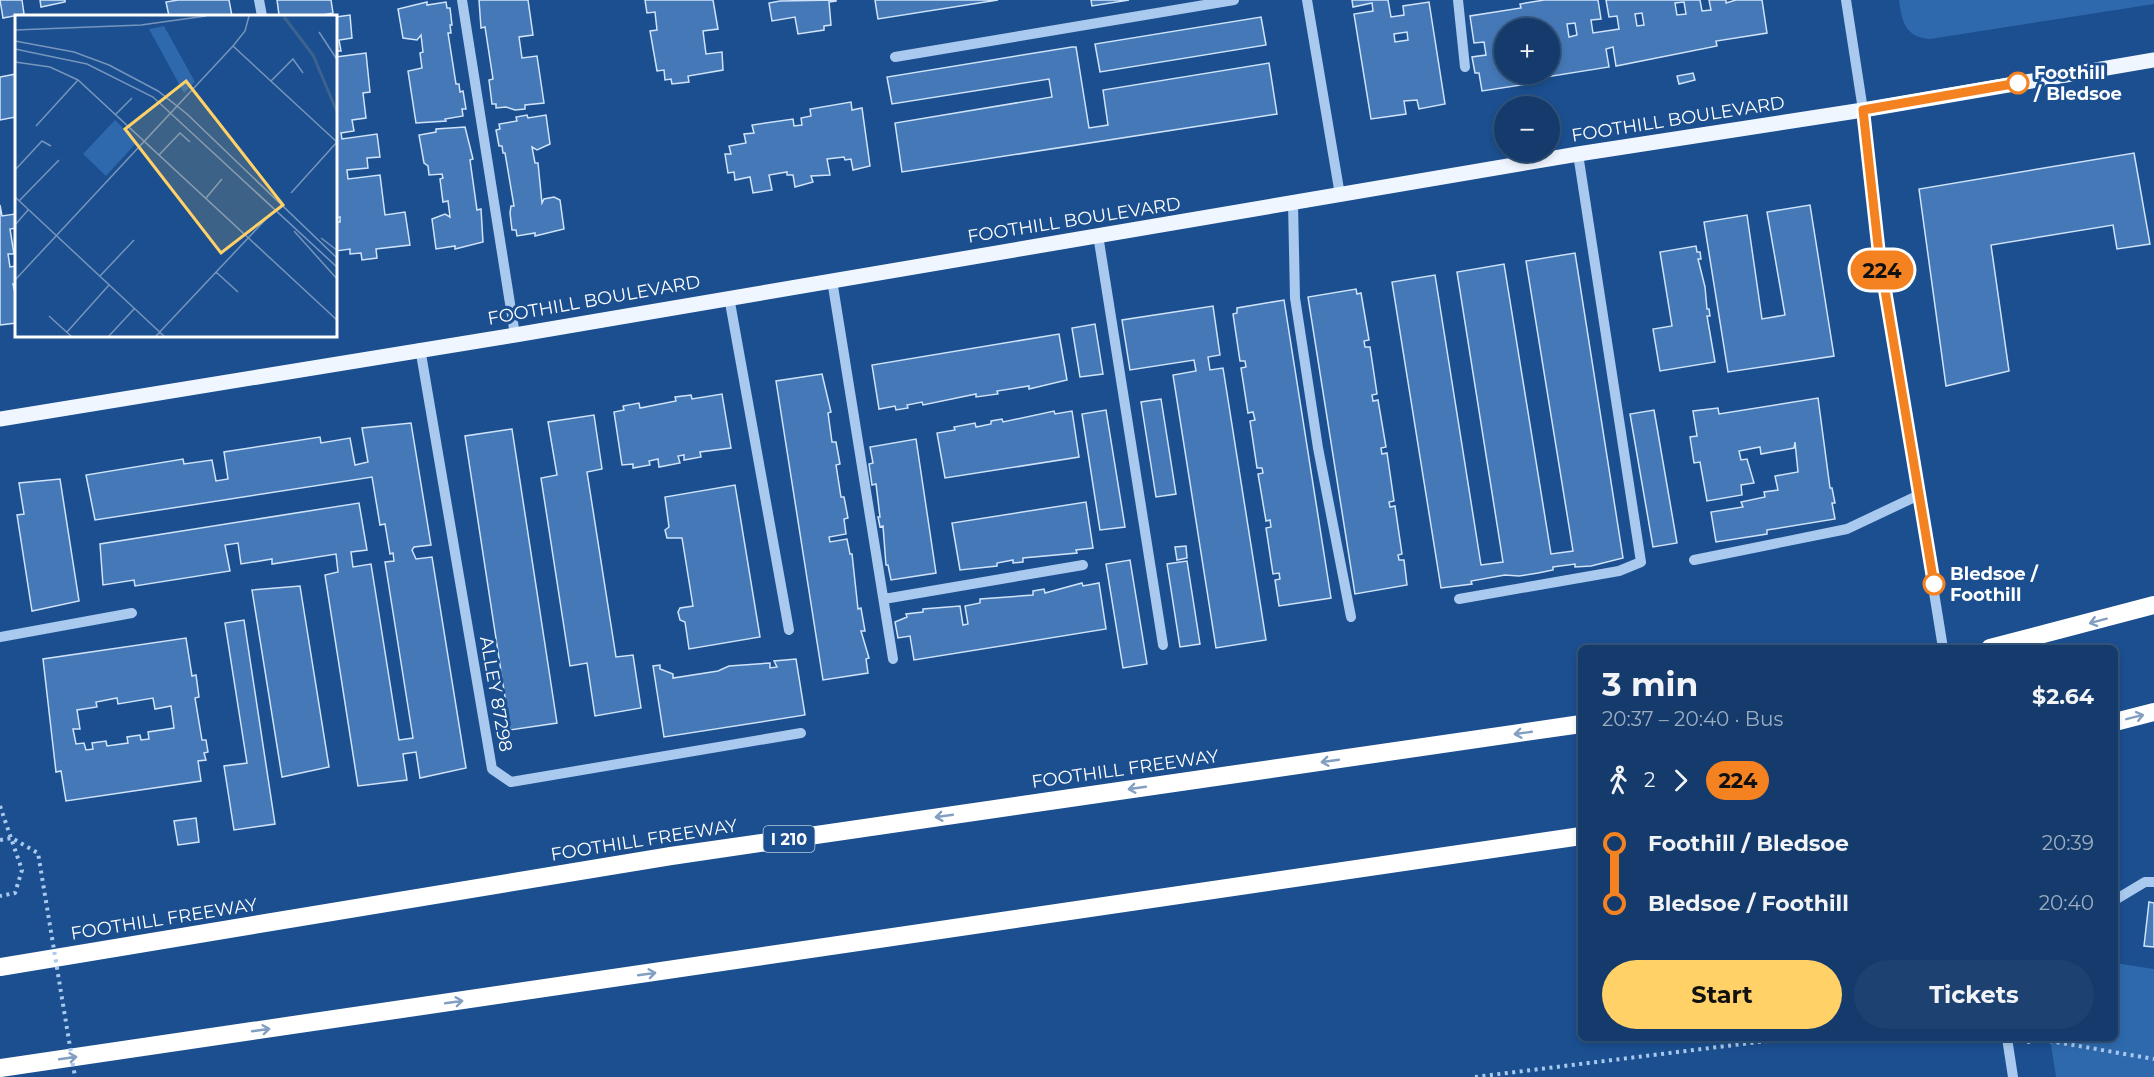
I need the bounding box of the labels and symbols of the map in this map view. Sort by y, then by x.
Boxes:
inset map [15,15,338,338]
place label: Foothill / Bledsoe [2033,62,2122,105]
marker: Foothill / Bledsoe [2007,72,2029,94]
street label: FOOTHILL BOULEVARD [1570,91,1786,147]
street label: FOOTHILL BOULEVARD [966,192,1182,248]
line badge: 224 [1848,250,1916,290]
street label: FOOTHILL BOULEVARD [486,270,702,330]
place label: Bledsoe / Foothill [1950,563,2039,606]
marker: Bledsoe / Foothill [1923,573,1945,595]
one-way arrow [2088,616,2107,627]
street label: ALLEY 87298 [475,635,517,753]
one-way arrow [2125,711,2144,723]
one-way arrow [1514,727,1533,738]
street label: FOOTHILL FREEWAY [1030,745,1221,793]
one-way arrow [1321,755,1341,766]
one-way arrow [1128,783,1148,794]
one-way arrow [935,811,955,822]
street label: FOOTHILL FREEWAY [549,814,739,866]
road number: I 210 [764,826,814,852]
street label: FOOTHILL FREEWAY [69,893,259,945]
one-way arrow [637,969,657,980]
one-way arrow [444,997,464,1008]
one-way arrow [251,1025,271,1036]
one-way arrow [58,1053,78,1064]

